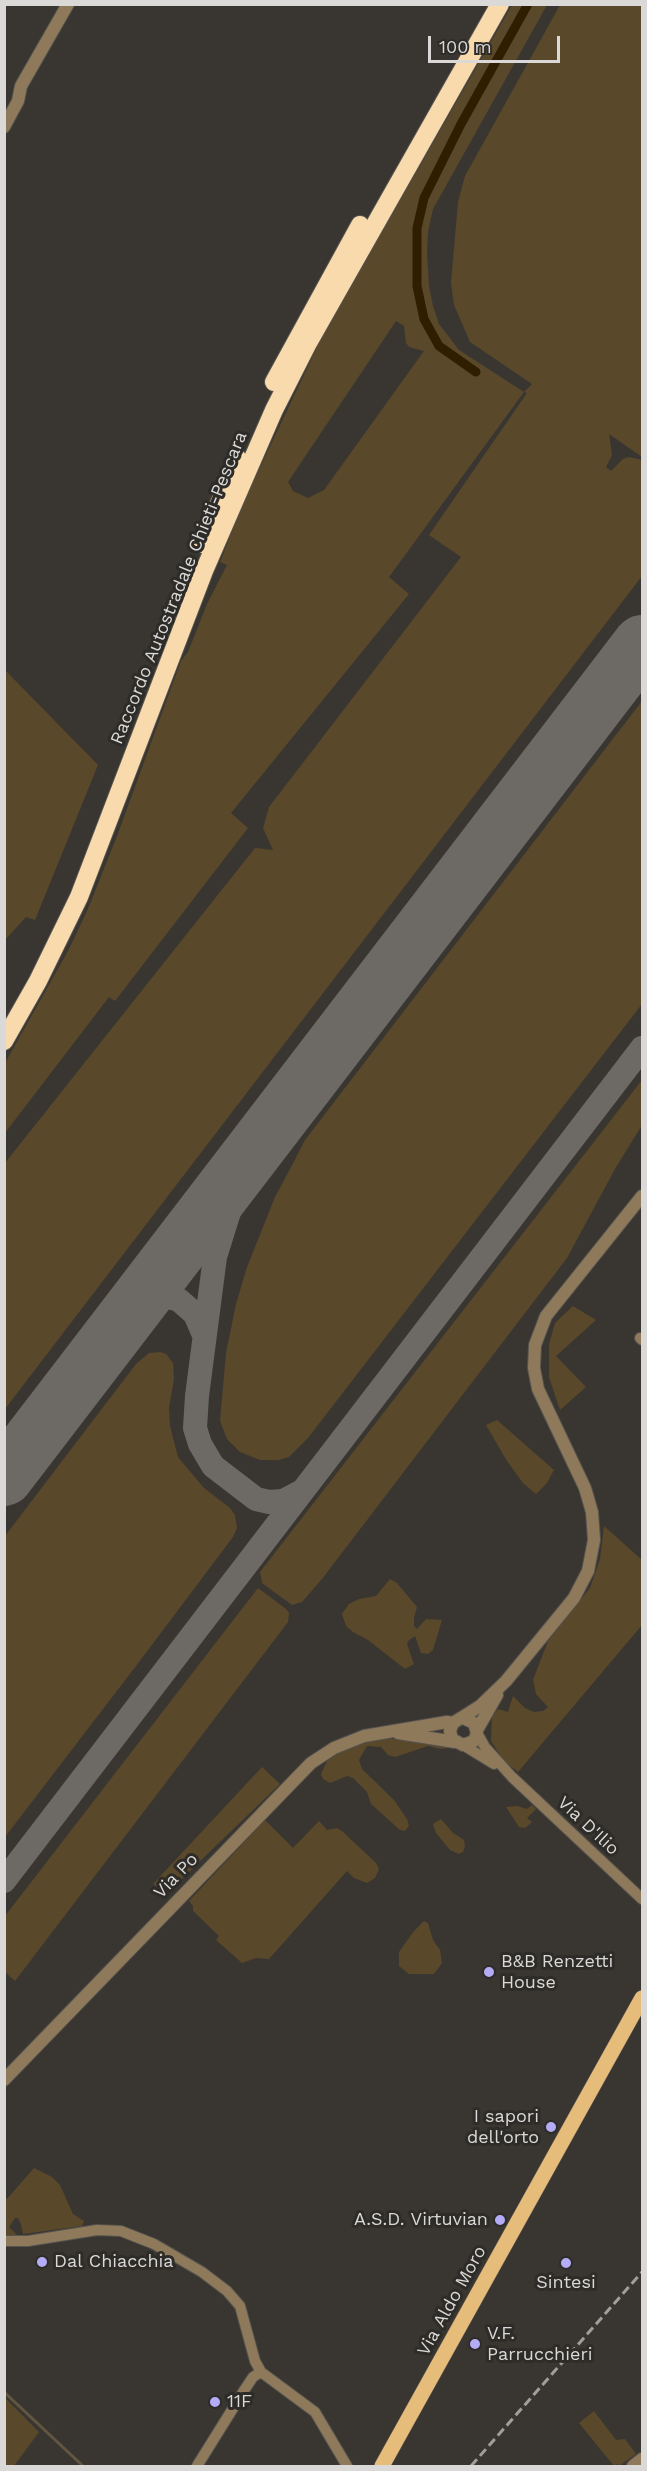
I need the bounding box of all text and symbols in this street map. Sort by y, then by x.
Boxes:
scale bar [431,24,563,62]
text: 100 m [439,36,492,57]
street label: Raccordo Autostradale Chieti-Pescara [106,428,252,748]
street label: Via D'Ilio [553,1792,623,1860]
street label: Via Po [149,1849,203,1903]
place label: B&B Renzetti House [501,1951,613,1994]
marker: B&B Renzetti House [482,1965,496,1979]
place label: I sapori dell'orto [467,2106,539,2148]
marker: I sapori dell'orto [544,2120,558,2134]
place label: A.S.D. Virtuvian [354,2209,488,2231]
marker: A.S.D. Virtuvian [493,2213,507,2227]
street label: Via Aldo Moro [413,2242,491,2360]
place label: Dal Chiacchia [54,2251,174,2273]
marker: Dal Chiacchia [35,2255,49,2269]
marker: Sintesi [559,2256,573,2270]
place label: Sintesi [536,2272,596,2294]
place label: V.F. Parrucchieri [487,2323,593,2366]
marker: V.F. Parrucchieri [468,2337,482,2351]
place label: 11F [227,2391,252,2413]
marker: 11F [208,2395,222,2409]

